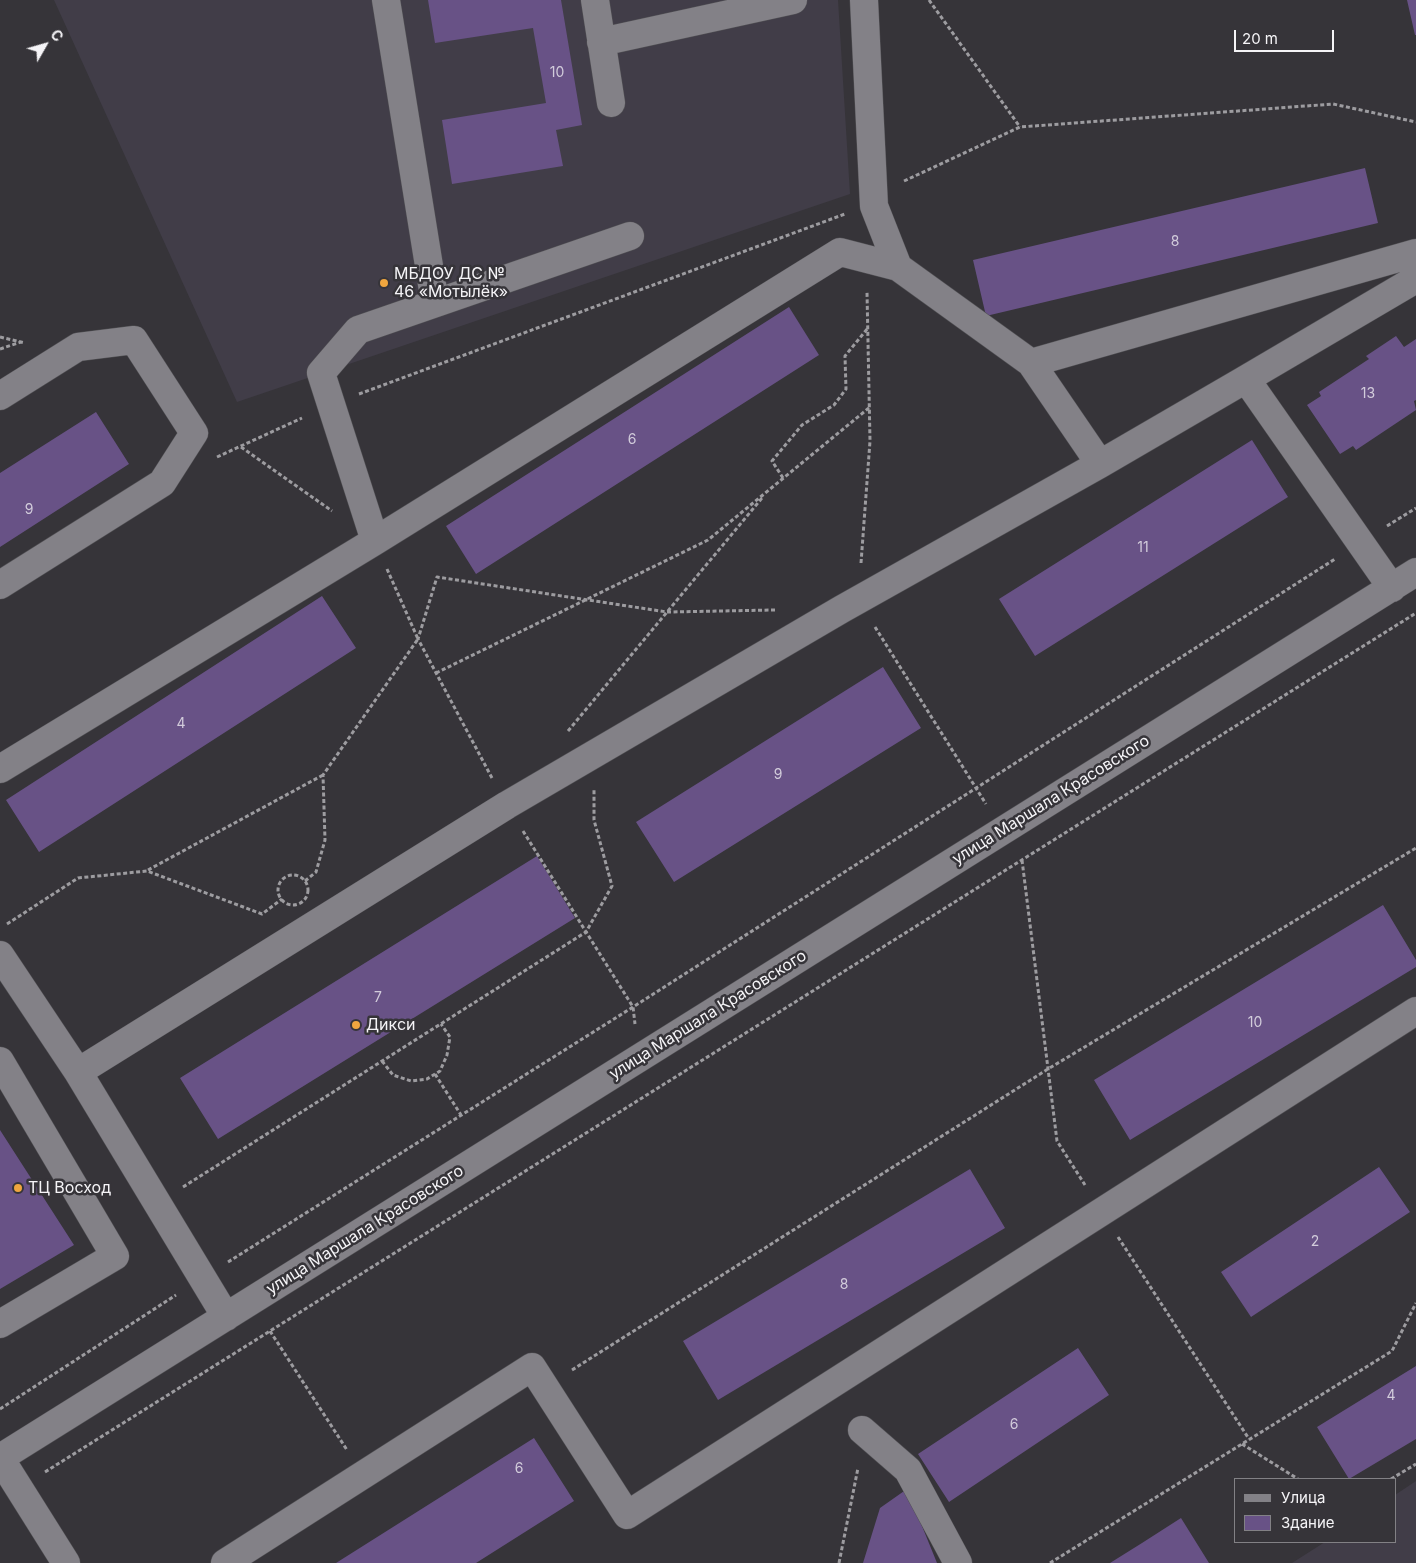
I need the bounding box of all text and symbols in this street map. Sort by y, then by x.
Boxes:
north arrow [20,20,70,70]
scale bar [1236,20,1336,52]
text: С [47,26,67,45]
text: 20 m [1242,29,1278,48]
house number: 10 [550,65,564,81]
house number: 8 [1171,234,1179,250]
place label: МБДОУ ДC № 46 «Мотылёк» [394,264,508,302]
marker: МБДОУ ДC № 46 «Мотылёк» [378,277,390,289]
house number: 13 [1361,386,1375,402]
house number: 6 [628,432,636,448]
house number: 9 [25,502,33,518]
house number: 11 [1137,540,1149,556]
house number: 4 [176,716,186,732]
street label: улица Маршала Красовского [949,731,1153,869]
house number: 9 [774,767,782,783]
street label: улица Маршала Красовского [606,946,810,1084]
house number: 7 [374,990,382,1006]
place label: Дикси [366,1015,415,1035]
house number: 10 [1248,1015,1262,1031]
marker: Дикси [350,1019,362,1031]
street label: улица Маршала Красовского [263,1161,467,1299]
place label: ТЦ Восход [28,1178,111,1198]
marker: ТЦ Восход [12,1182,24,1194]
house number: 2 [1311,1234,1319,1250]
house number: 8 [840,1277,848,1293]
house number: 4 [1386,1388,1396,1404]
house number: 6 [1010,1417,1018,1433]
house number: 6 [515,1461,523,1477]
legend [1234,1478,1396,1543]
text: Улица [1281,1488,1325,1507]
text: Здание [1281,1513,1335,1532]

